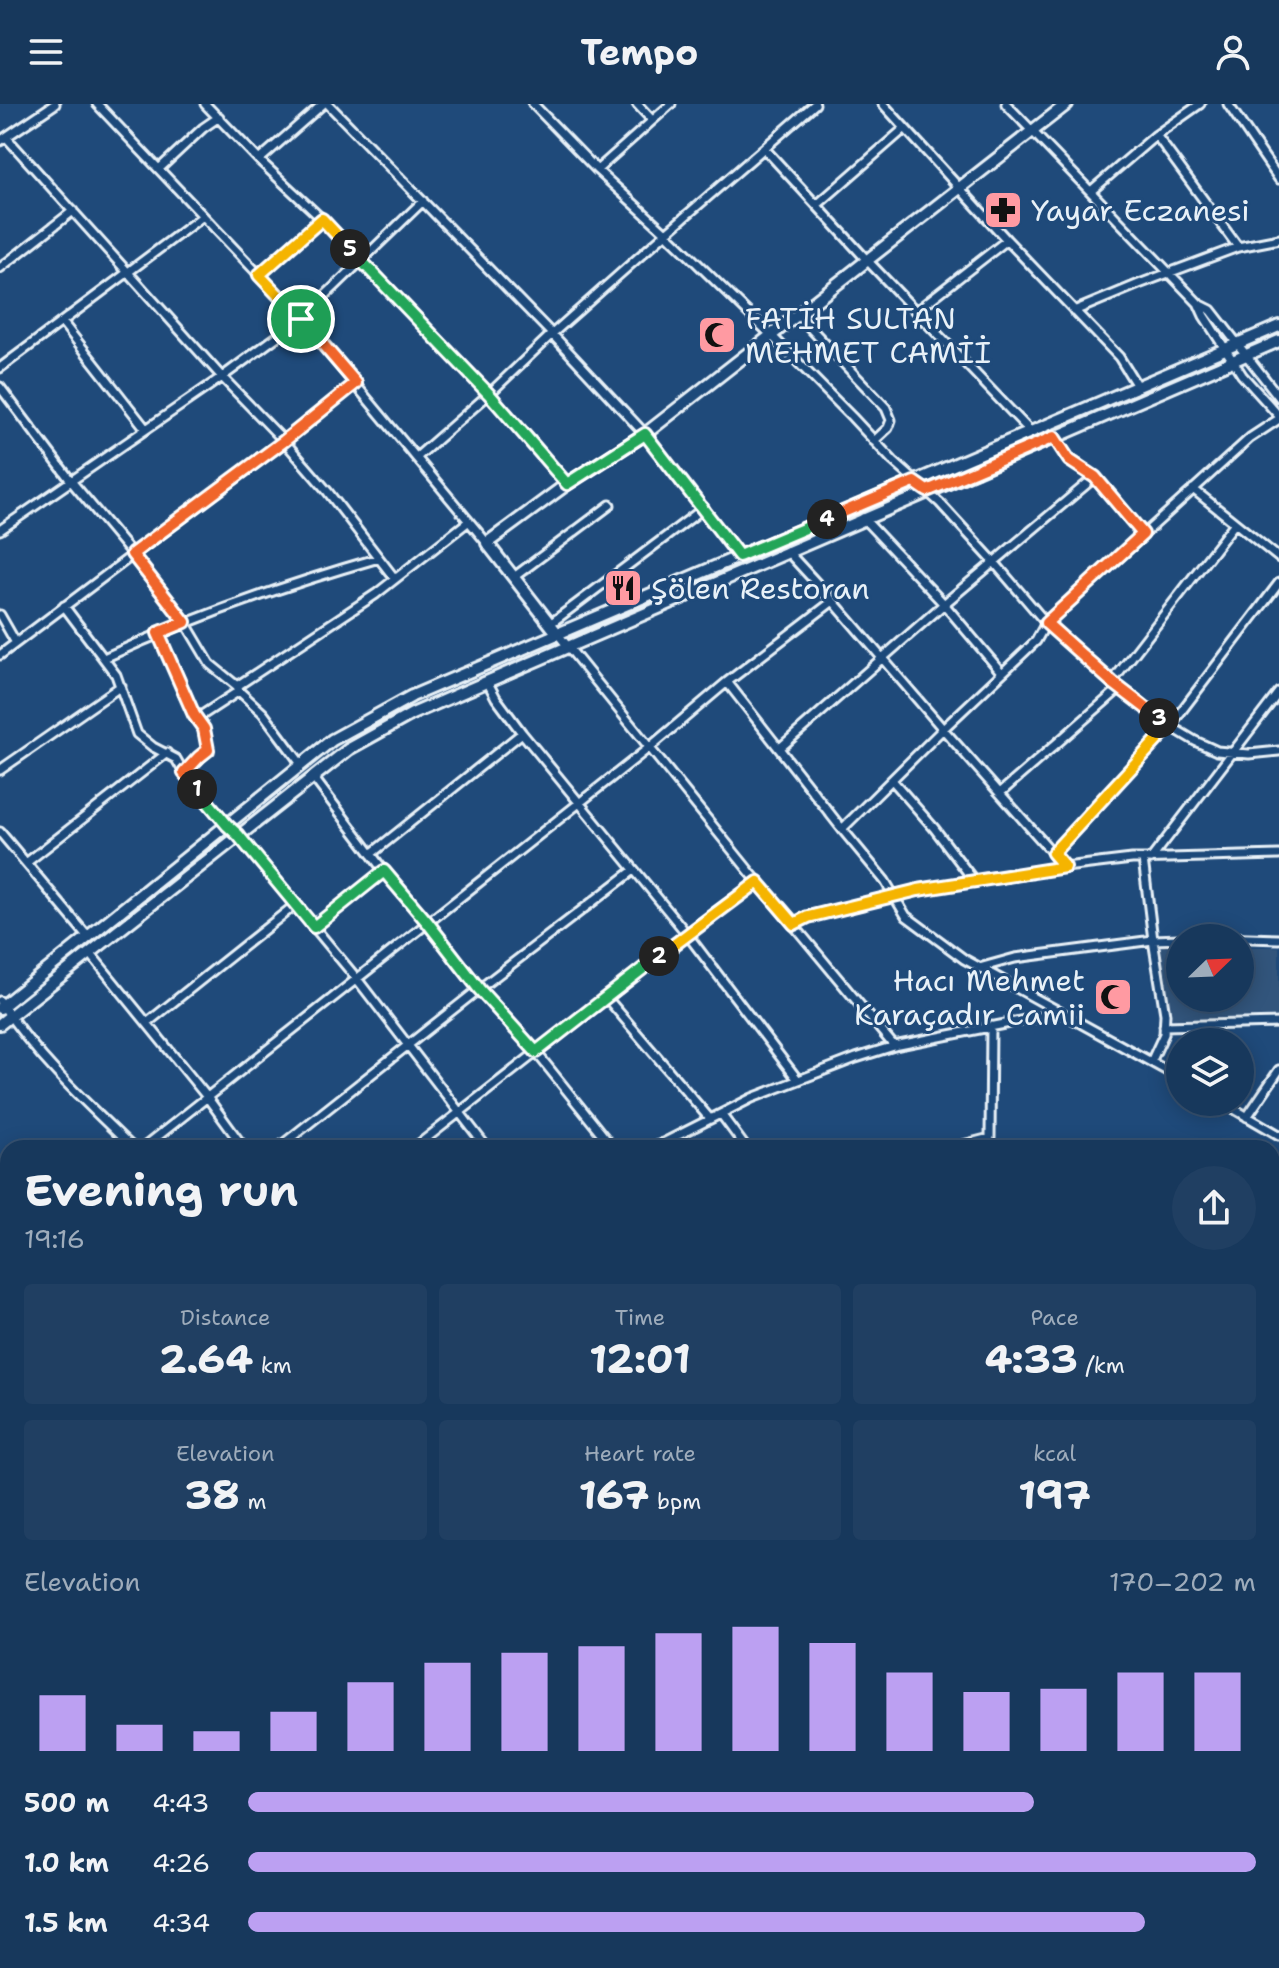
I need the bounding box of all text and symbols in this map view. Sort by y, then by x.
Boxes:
text: Tempo [581,28,698,77]
icon: menu [24,30,68,74]
icon: person [1211,30,1255,74]
pharmacy icon: Yayar Eczanesi [982,189,1024,231]
place label: Yayar Eczanesi [1031,190,1250,231]
pin: 5 [330,229,370,269]
text: 5 [343,234,357,263]
pin [267,285,335,353]
icon: arrive [279,297,323,341]
place label: FATİH SULTAN MEHMET CAMİİ [745,298,991,373]
mosque icon: FATİH SULTAN MEHMET CAMİİ [696,314,738,356]
pin: 4 [807,499,847,539]
text: 4 [819,504,835,533]
restaurant icon: Şölen Restoran [602,567,644,609]
place label: Şölen Restoran [651,568,870,609]
pin: 3 [1139,698,1179,738]
text: 3 [1151,703,1167,732]
pin: 1 [177,769,217,809]
text: 1 [192,774,202,803]
north arrow [1166,924,1254,1012]
map controls [1166,924,1254,1116]
pin: 2 [639,936,679,976]
text: 2 [651,941,667,970]
place label: Hacı Mehmet Karaçadır Camii [854,960,1085,1035]
mosque icon: Hacı Mehmet Karaçadır Camii [1092,976,1134,1018]
button: layers [1166,1028,1254,1116]
text: Evening run [24,1161,298,1220]
button: share [1172,1166,1256,1250]
text: 19:16 [24,1221,85,1256]
text: Distance [180,1303,270,1332]
text: Time [615,1303,665,1332]
text: Pace [1030,1303,1079,1332]
text: 2.64 [159,1332,253,1386]
text: 12:01 [589,1332,691,1386]
text: 4:33 [985,1332,1078,1386]
text: km [253,1351,292,1380]
text: /km [1078,1351,1125,1380]
text: Elevation [176,1439,275,1468]
text: Heart rate [584,1439,696,1468]
text: kcal [1033,1439,1076,1468]
text: 38 [184,1468,240,1522]
text: 167 [579,1468,649,1522]
text: 197 [1018,1468,1091,1522]
text: m [240,1487,266,1516]
text: bpm [649,1487,701,1516]
text: Elevation [24,1564,140,1599]
text: 170–202 m [1109,1564,1256,1599]
text: 500 m [24,1785,109,1820]
text: 4:43 [152,1785,209,1820]
text: 1.0 km [24,1845,109,1880]
text: 4:26 [152,1845,210,1880]
text: 1.5 km [24,1905,108,1940]
text: 4:34 [152,1905,210,1940]

